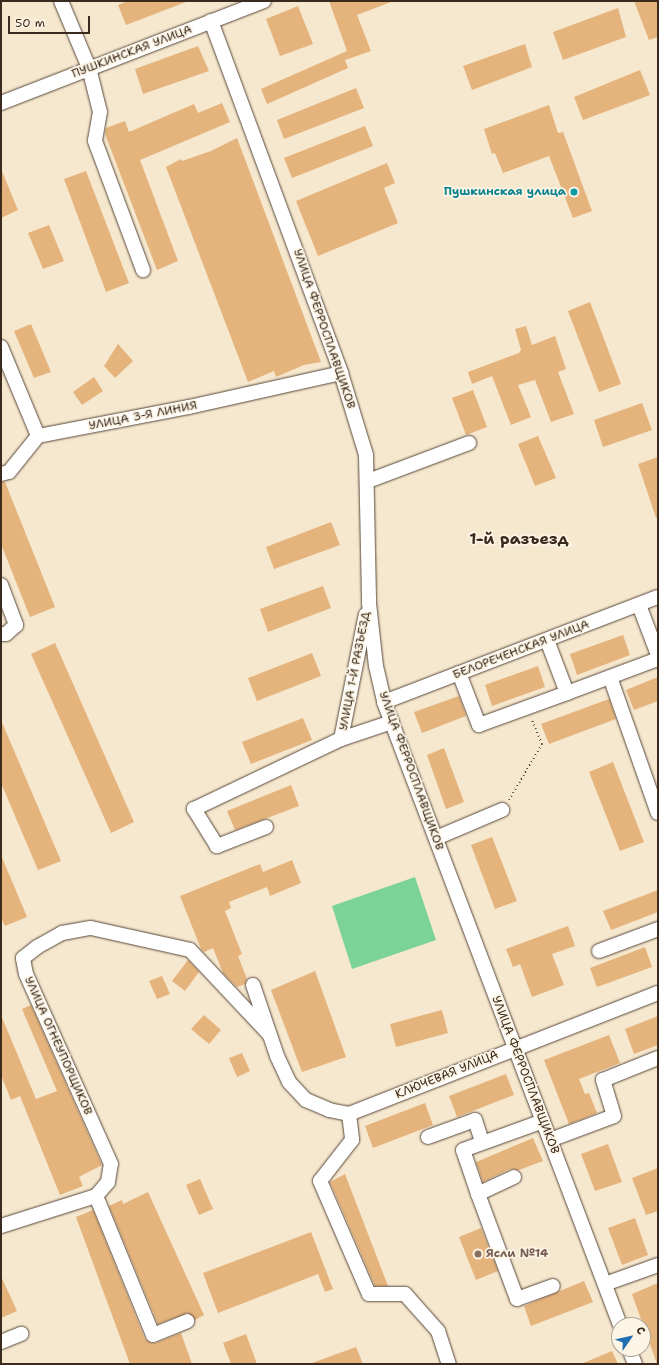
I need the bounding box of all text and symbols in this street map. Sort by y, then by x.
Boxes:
scale bar [10,8,92,34]
text: 50 m [15,15,45,31]
street label: ПУШКИНСКАЯ УЛИЦА [70,22,194,82]
place label: Пушкинская улица [444,185,566,199]
marker: Пушкинская улица [569,187,579,197]
street label: УЛИЦА ФЕРРОСПЛАВЩИКОВ [290,247,358,411]
street label: УЛИЦА 3-Я ЛИНИЯ [88,398,198,434]
district label: 1-й разъезд [469,529,569,549]
street label: УЛИЦА 1-Й РАЗЪЕЗД [336,610,374,732]
street label: БЕЛОРЕЧЕНСКАЯ УЛИЦА [451,617,591,683]
street label: УЛИЦА ФЕРРОСПЛАВЩИКОВ [375,690,447,852]
street label: УЛИЦА ОГНЕУПОРЩИКОВ [21,975,95,1117]
street label: УЛИЦА ФЕРРОСПЛАВЩИКОВ [488,994,562,1156]
street label: КЛЮЧЕВАЯ УЛИЦА [393,1048,501,1102]
place label: Ясли №14 [486,1247,548,1261]
marker: Ясли №14 [473,1249,483,1259]
north arrow [611,1317,651,1357]
text: С [632,1324,649,1338]

